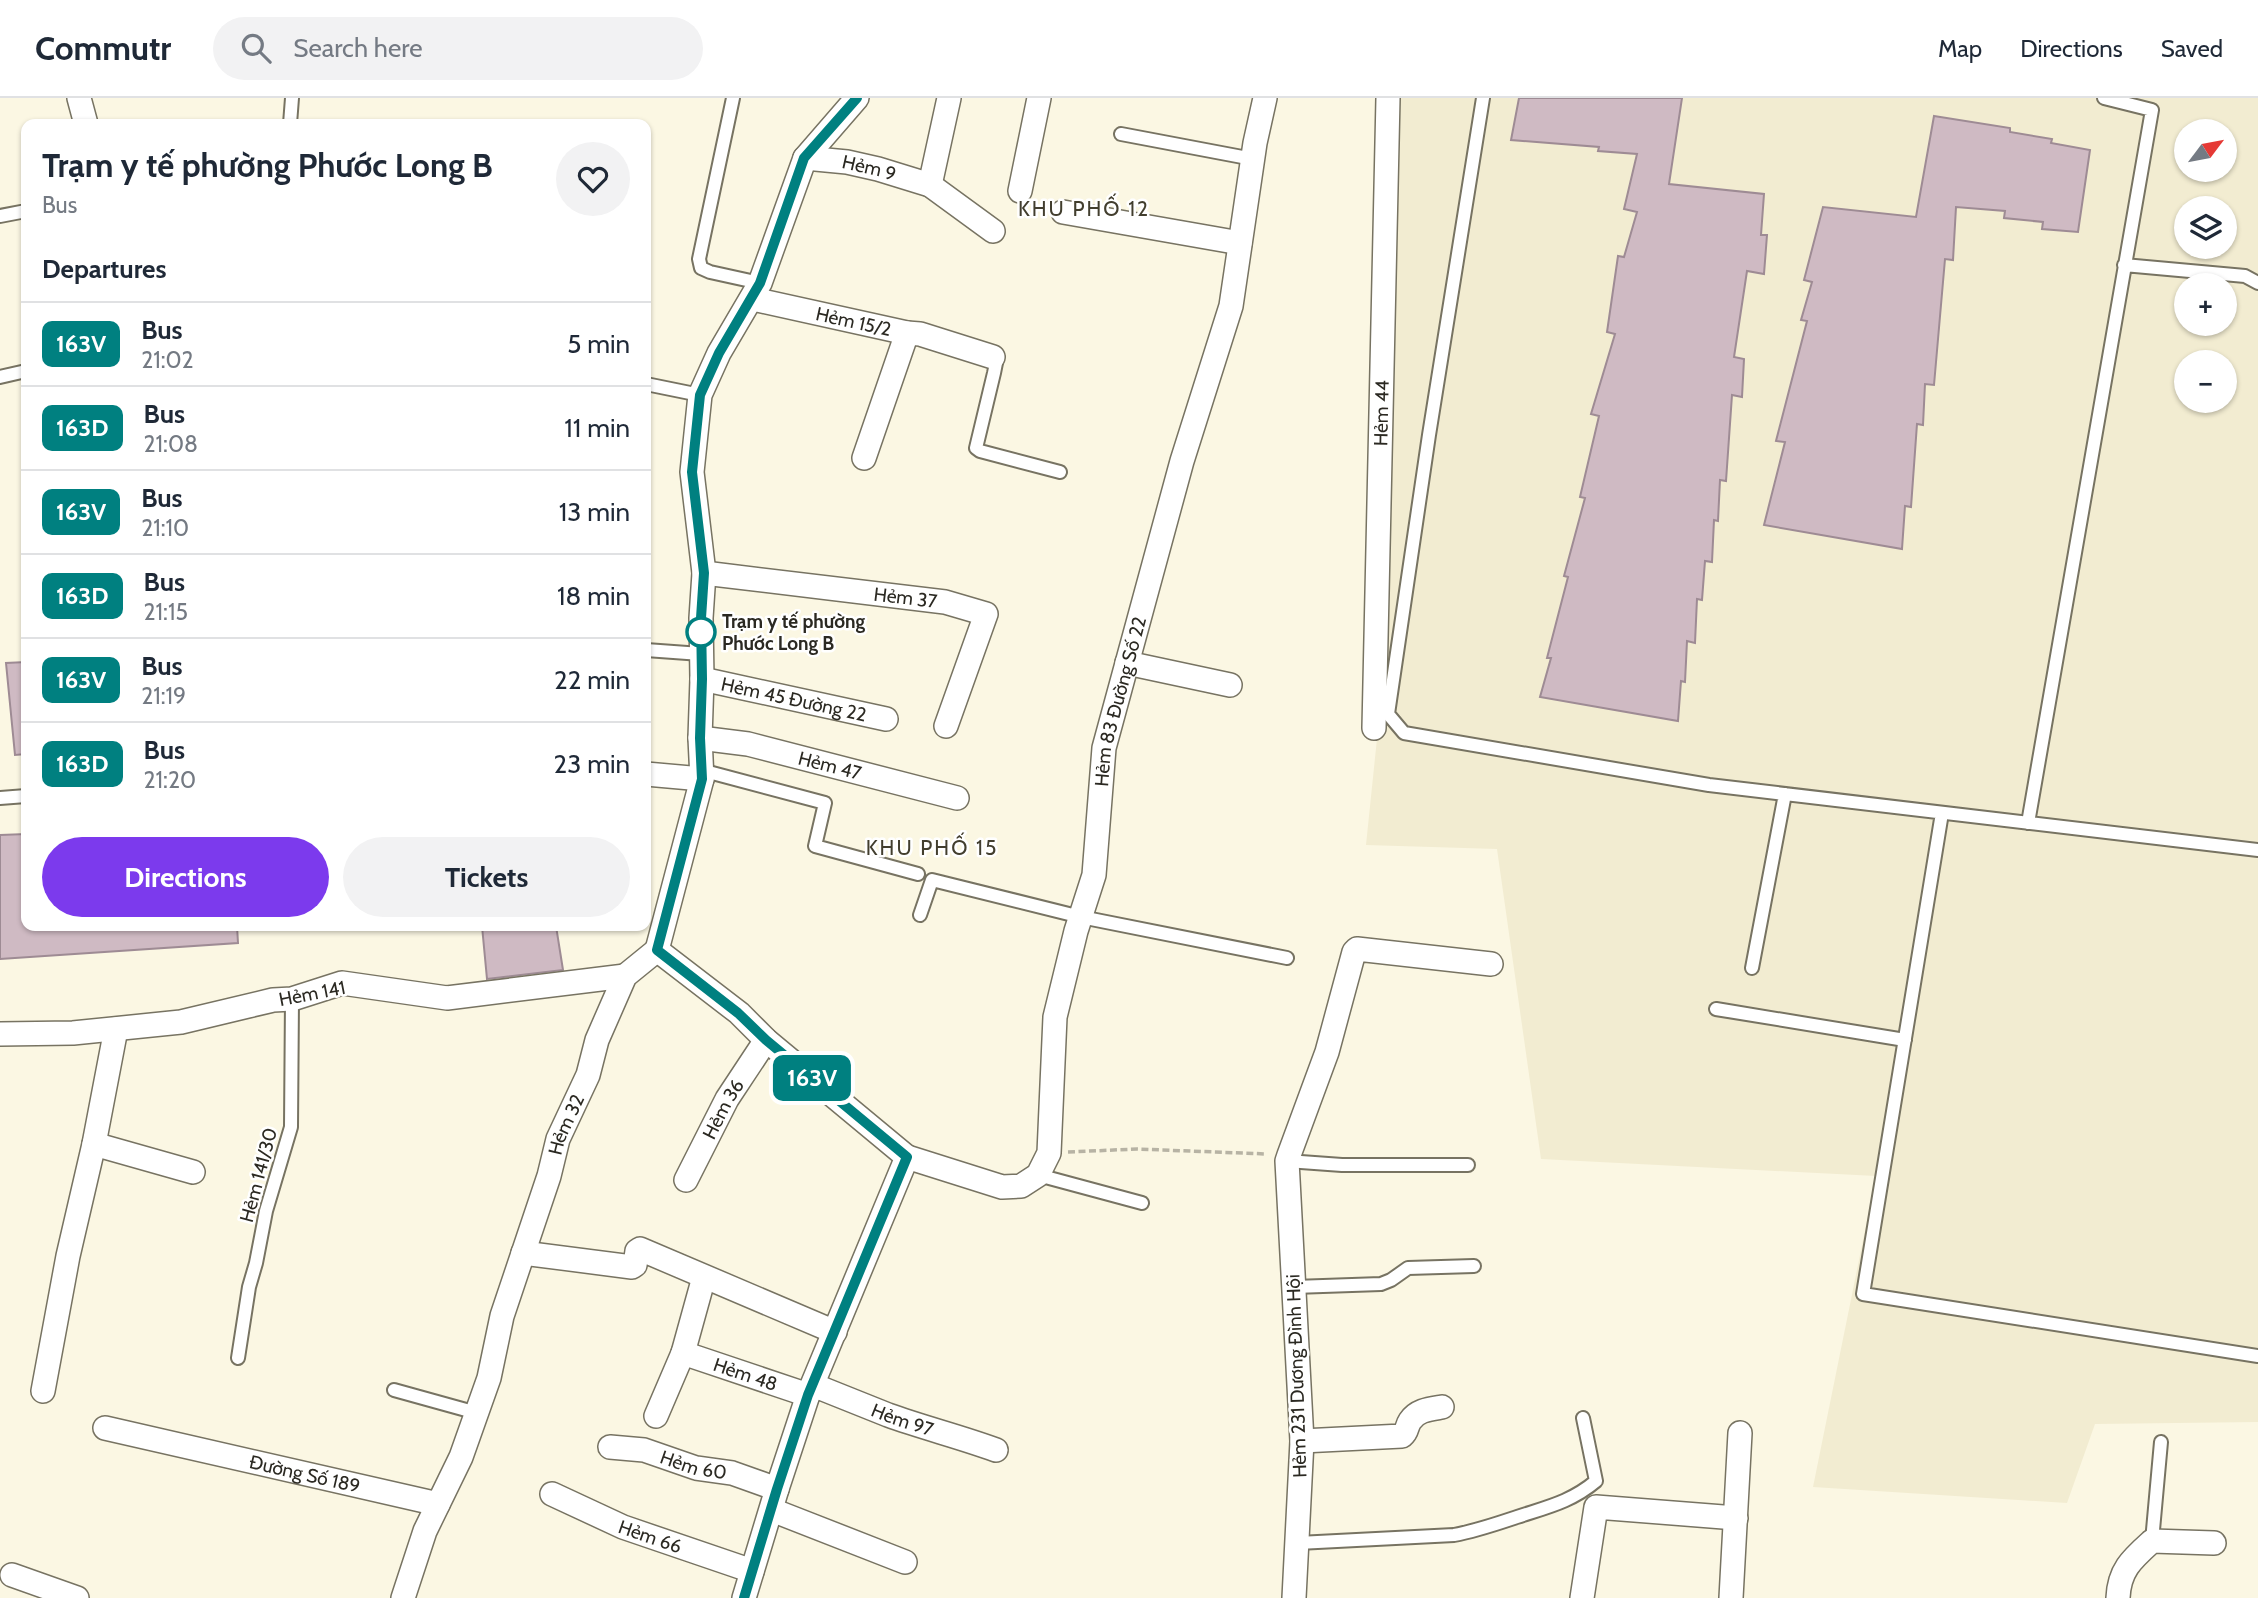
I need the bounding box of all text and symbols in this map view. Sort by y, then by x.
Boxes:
search box [213,17,703,80]
text: Commutr [35,28,171,68]
icon: search [237,29,275,67]
text: Search here [293,32,422,64]
text: Map [1938,34,1982,63]
text: Directions [2020,34,2123,63]
text: Saved [2161,34,2223,63]
north arrow [2174,119,2236,182]
map controls [2174,119,2237,413]
button: heart [556,142,630,216]
text: Trạm y tế phường Phước Long B [42,145,493,185]
street label: Hẻm 9 [840,150,899,186]
text: Bus [42,191,77,219]
district label: KHU PHỐ 12 [1018,193,1150,221]
button: layers [2174,196,2237,259]
text: Departures [42,253,166,285]
button: + [2174,273,2237,336]
street label: Hẻm 15/2 [814,302,893,341]
text: Bus [141,314,183,346]
text: 5 min [567,328,630,360]
text: 163V [56,329,106,358]
text: 21:02 [141,346,194,374]
button: − [2174,350,2237,413]
street label: Hẻm 44 [1369,380,1394,446]
text: Bus [144,398,185,430]
text: 11 min [564,412,630,444]
text: 163D [56,413,109,442]
text: 21:08 [144,430,198,458]
text: Bus [141,482,183,514]
text: 13 min [559,496,630,528]
text: 163V [56,497,106,526]
text: 21:10 [141,514,189,542]
text: Bus [144,566,185,598]
text: 18 min [557,580,630,612]
text: 163D [56,581,109,610]
street label: Hẻm 37 [872,583,939,613]
text: 21:15 [144,598,188,626]
place label: Trạm y tế phường Phước Long B [722,610,865,655]
street label: Hẻm 83 Đường Số 22 [1090,614,1151,787]
marker: Trạm y tế phường Phước Long B [686,617,716,647]
text: Bus [141,650,183,682]
text: 22 min [554,664,630,696]
text: 163V [56,665,106,694]
street label: Hẻm 45 Đường 22 [719,673,868,726]
text: 21:19 [141,682,186,710]
text: Bus [144,734,185,766]
street label: Hẻm 47 [796,746,864,785]
text: 23 min [554,748,630,780]
text: 163D [56,749,109,778]
text: 21:20 [144,766,196,794]
district label: KHU PHỐ 15 [866,832,998,860]
button: Directions [42,837,329,917]
button: Tickets [343,837,630,917]
street label: Hẻm 141 [277,976,347,1011]
line badge: 163V [763,1055,861,1101]
text: 163V [787,1063,837,1092]
street label: Hẻm 36 [698,1075,749,1143]
street label: Hẻm 32 [544,1091,589,1157]
street label: Hẻm 141/30 [235,1125,282,1225]
street label: Hẻm 231 Dương Đình Hội [1281,1274,1312,1478]
street label: Hẻm 48 [710,1353,781,1396]
street label: Hẻm 97 [868,1399,937,1441]
street label: Hẻm 60 [657,1445,728,1484]
street label: Đường Số 189 [247,1450,362,1498]
street label: Hẻm 66 [615,1515,685,1558]

